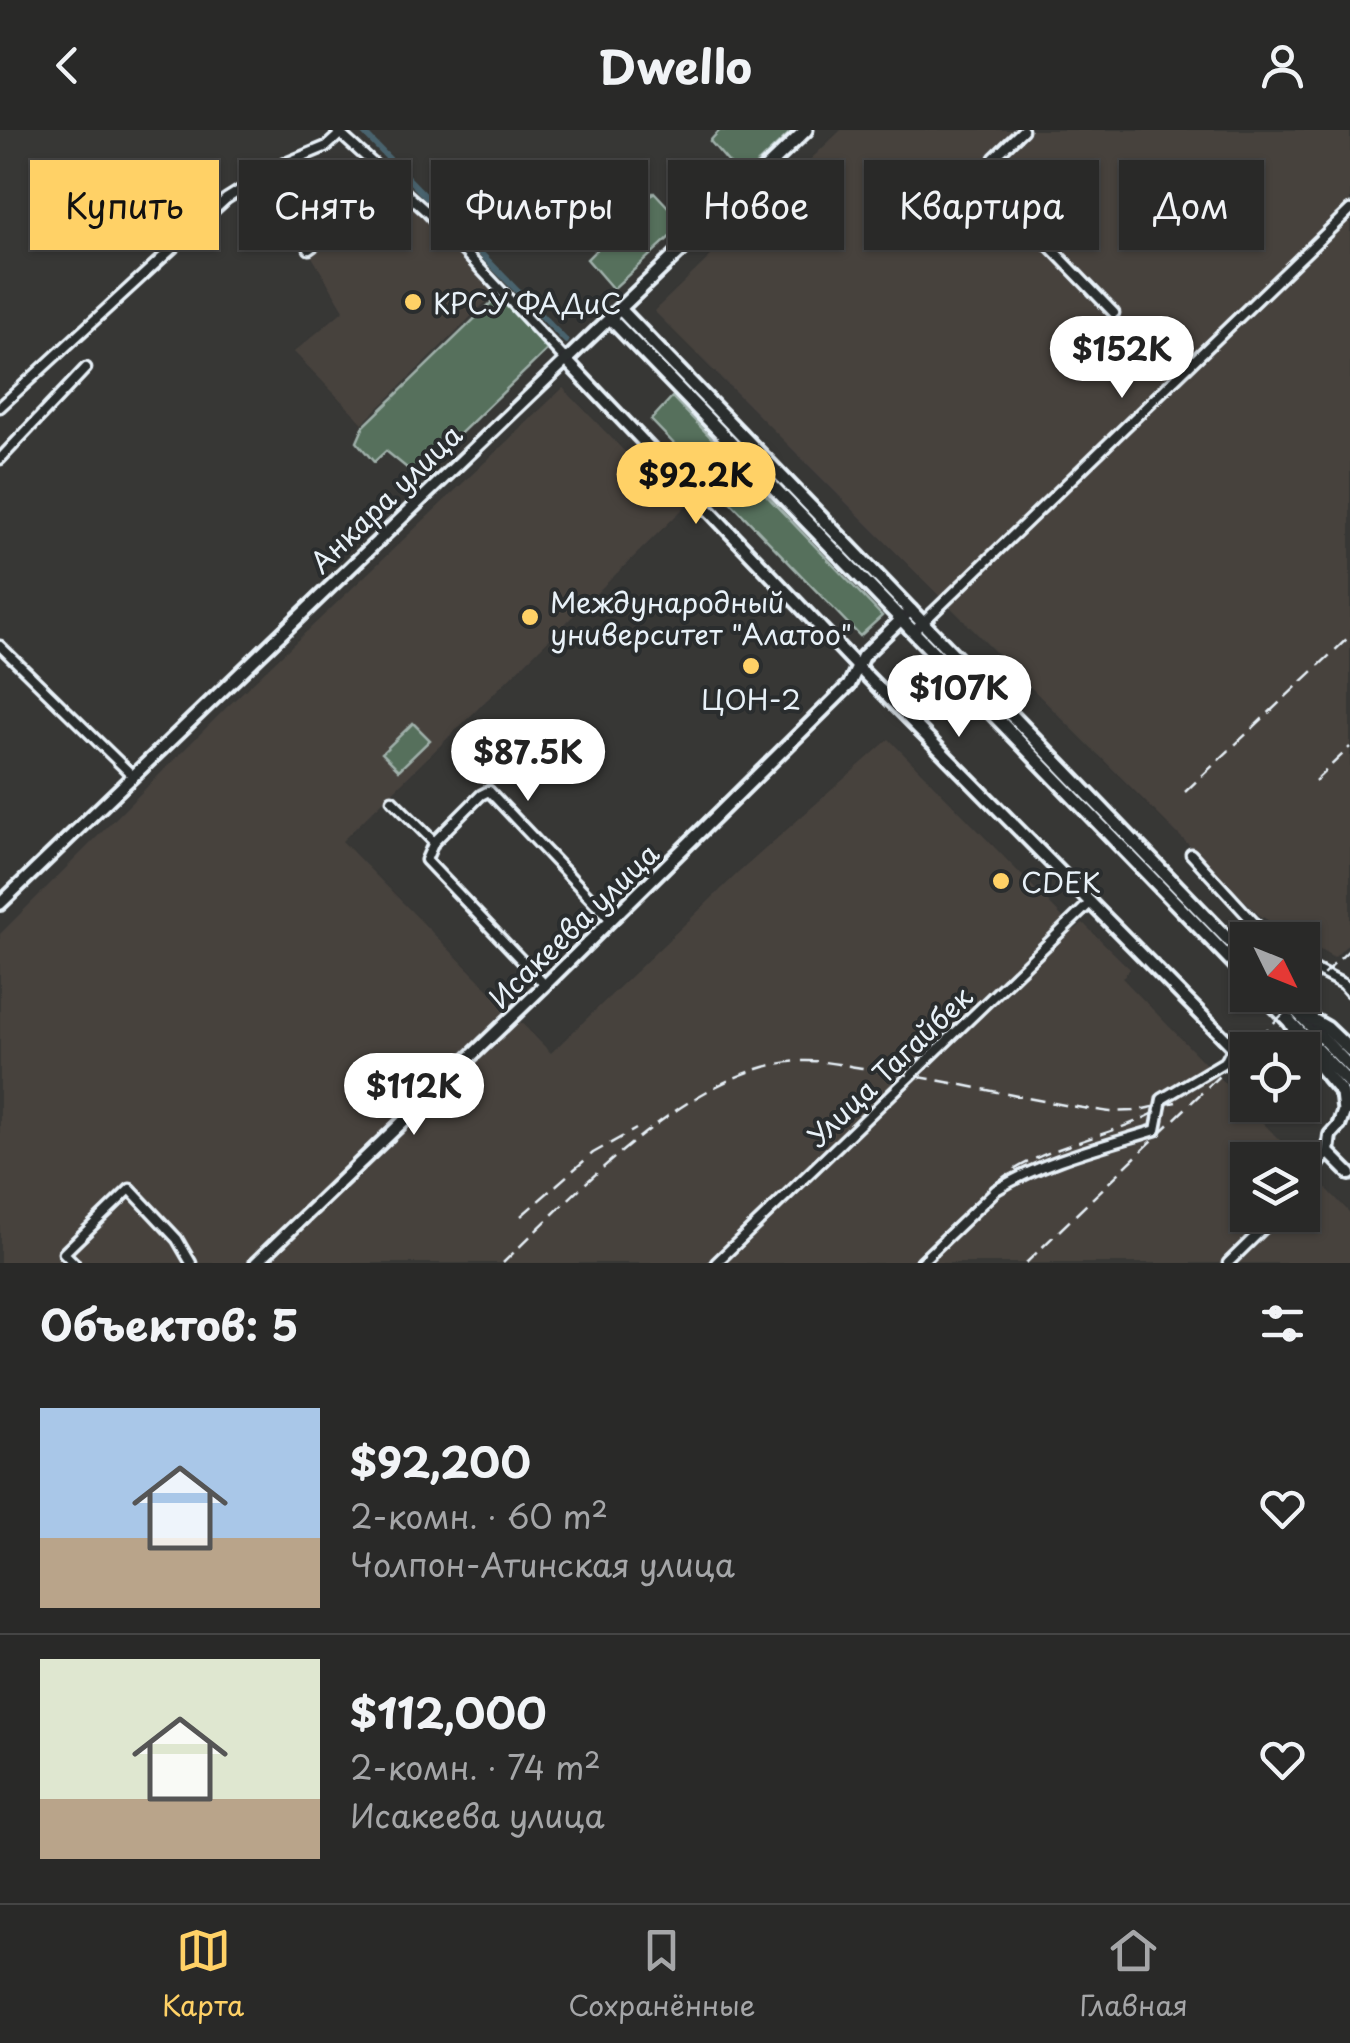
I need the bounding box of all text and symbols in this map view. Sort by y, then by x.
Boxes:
text: Dwello [598,31,752,99]
icon: back [40,38,95,93]
icon: person [1255,38,1310,93]
chip: Купить [30,160,219,250]
chip: Снять [239,160,411,250]
chip: Фильтры [431,160,648,250]
chip: Новое [668,160,844,250]
chip: Квартира [864,160,1099,250]
chip: Дом [1119,160,1264,250]
place label: КРСУ ФАДиС [433,281,622,324]
marker: КРСУ ФАДиС [402,291,424,313]
pin: $152K [1052,316,1192,401]
text: $152K [1072,324,1172,372]
street label: Анкара улица [299,413,472,582]
pin: $92.2K [615,442,777,527]
text: $92.2K [639,450,753,498]
place label: Международный университет "Алатоо" [550,580,852,655]
marker: Международный университет "Алатоо" [519,606,541,628]
marker: ЦОН-2 [740,655,762,677]
pin: $107K [889,655,1029,740]
text: $107K [909,663,1009,711]
place label: ЦОН-2 [701,677,801,720]
pin: $87.5K [447,719,609,804]
text: $87.5K [473,727,583,775]
street label: Исакеева улица [478,832,668,1018]
place label: CDEK [1021,860,1101,903]
marker: CDEK [990,870,1012,892]
north arrow [1230,922,1320,1012]
map controls [1230,922,1320,1232]
street label: Улица Тагайбек [796,975,982,1156]
button: locate [1230,1032,1320,1122]
pin: $112K [344,1053,484,1138]
text: $112K [366,1061,462,1109]
button: layers [1230,1142,1320,1232]
text: Объектов: 5 [40,1292,299,1355]
icon: filters [1255,1296,1310,1351]
text: $92,200 [350,1429,531,1492]
icon: home [120,1448,240,1568]
icon: heart [1255,1481,1310,1536]
text: 2-комн. · 60 m² [350,1492,608,1540]
text: Чолпон-Атинская улица [350,1540,735,1588]
text: $112,000 [350,1680,547,1743]
icon: home [120,1699,240,1819]
icon: heart [1255,1732,1310,1787]
text: 2-комн. · 74 m² [350,1743,601,1791]
text: Исакеева улица [350,1791,605,1839]
tab: Карта [162,1923,244,2026]
tab: Сохранённые [568,1923,755,2026]
tab: Главная [1080,1923,1188,2026]

